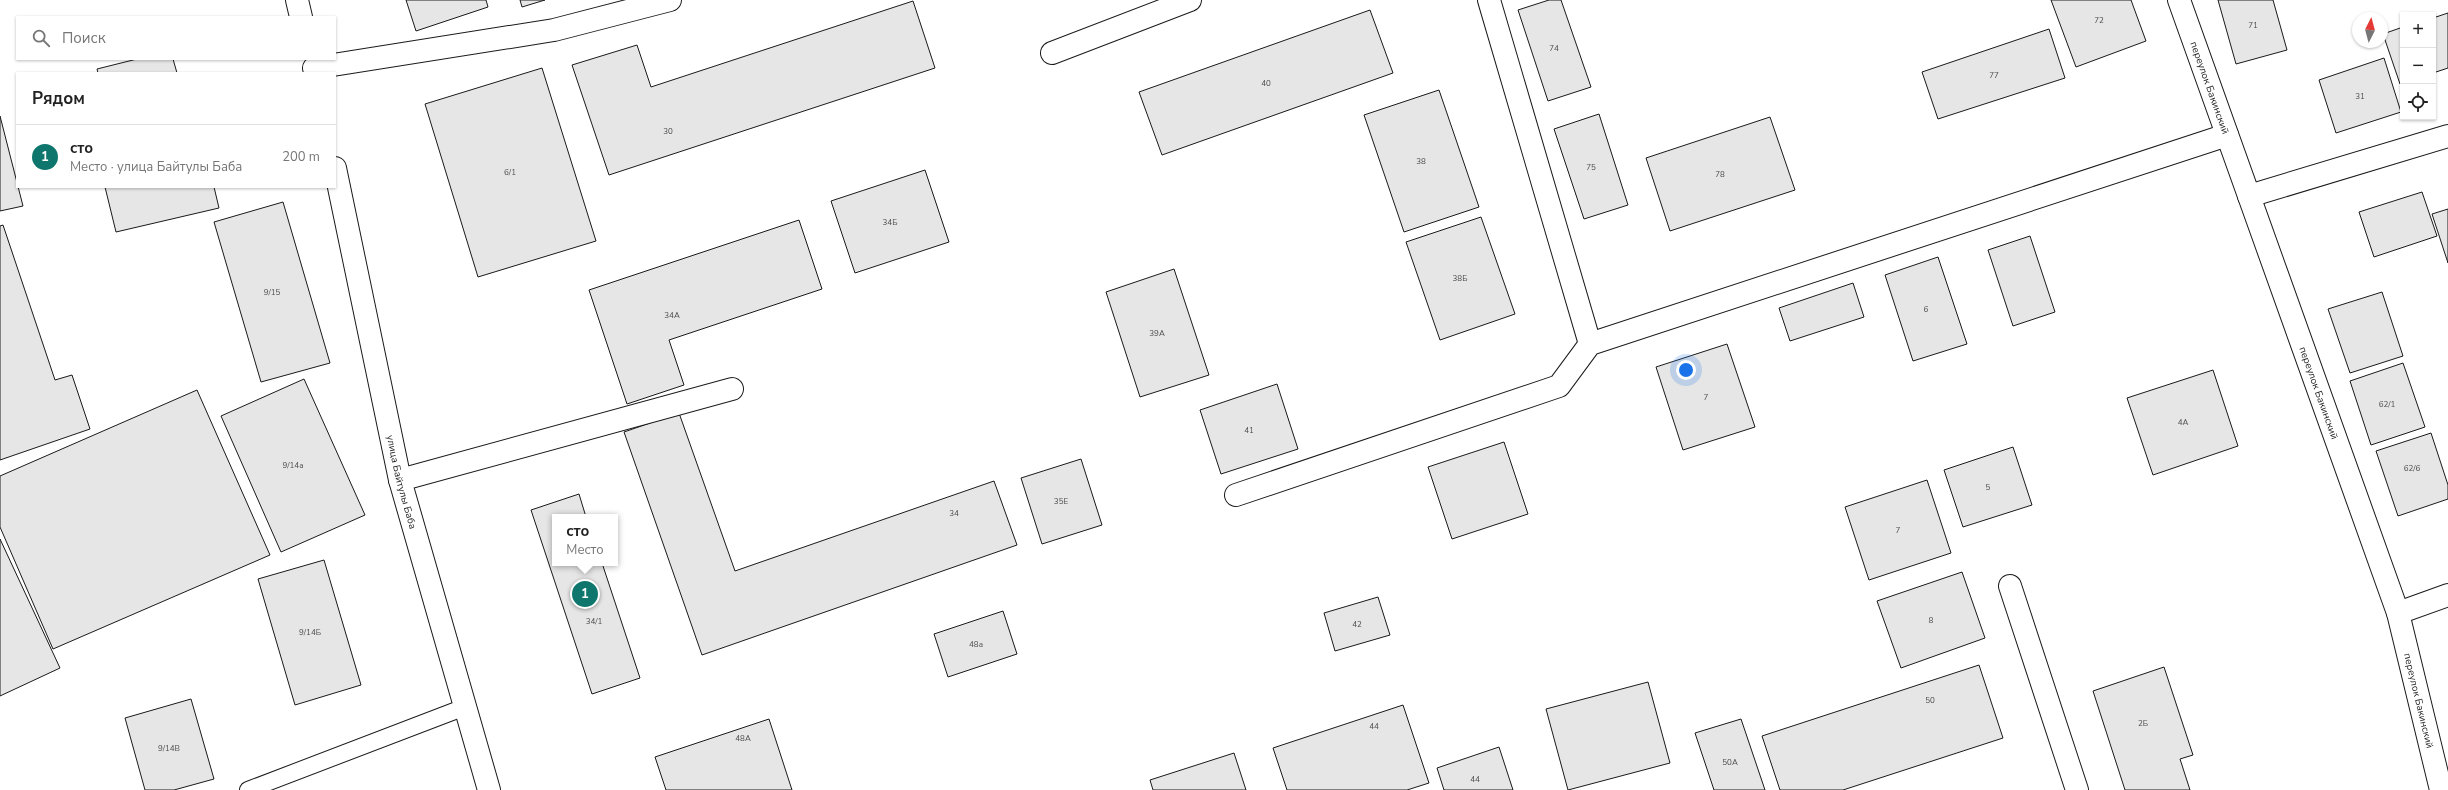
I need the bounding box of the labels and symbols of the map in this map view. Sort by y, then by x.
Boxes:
north arrow [2352,12,2388,48]
house number: 72 [2094,15,2104,26]
house number: 71 [2248,20,2258,31]
street label: переулок Бакинский [2186,40,2232,136]
house number: 74 [1549,43,1559,54]
house number: 77 [1989,70,1999,81]
house number: 40 [1261,78,1271,89]
house number: 31 [2355,91,2365,102]
house number: 30 [663,126,673,137]
house number: 38 [1416,156,1426,167]
house number: 75 [1586,162,1596,173]
house number: 6/1 [504,167,516,178]
house number: 78 [1715,169,1725,180]
house number: 34Б [883,217,897,228]
house number: 38Б [1453,273,1467,284]
house number: 9/15 [264,287,281,298]
house number: 6 [1924,304,1929,315]
house number: 34А [664,310,680,321]
house number: 39А [1149,328,1165,339]
street label: переулок Бакинский [2295,345,2341,441]
your location [1676,360,1696,380]
house number: 7 [1704,392,1709,403]
house number: 62/1 [2379,399,2396,410]
house number: 4А [2178,417,2188,428]
house number: 41 [1244,425,1254,436]
street label: улица Байтулы Баба [383,434,420,531]
house number: 9/14а [283,460,303,471]
house number: 62/6 [2404,463,2421,474]
house number: 5 [1986,482,1991,493]
house number: 35Е [1054,496,1068,507]
house number: 34 [949,508,959,519]
house number: 7 [1896,525,1901,536]
pin: 1 [572,579,598,609]
house number: 8 [1929,615,1934,626]
house number: 34/1 [586,616,603,627]
house number: 42 [1352,619,1362,630]
house number: 9/14Б [299,627,321,638]
house number: 48а [969,639,983,650]
street label: переулок Бакинский [2400,652,2437,750]
house number: 50 [1925,695,1935,706]
house number: 2Б [2138,718,2148,729]
house number: 44 [1369,721,1379,732]
house number: 48А [735,733,751,744]
house number: 9/14В [158,743,180,754]
house number: 50А [1722,757,1738,768]
house number: 44 [1470,774,1480,785]

